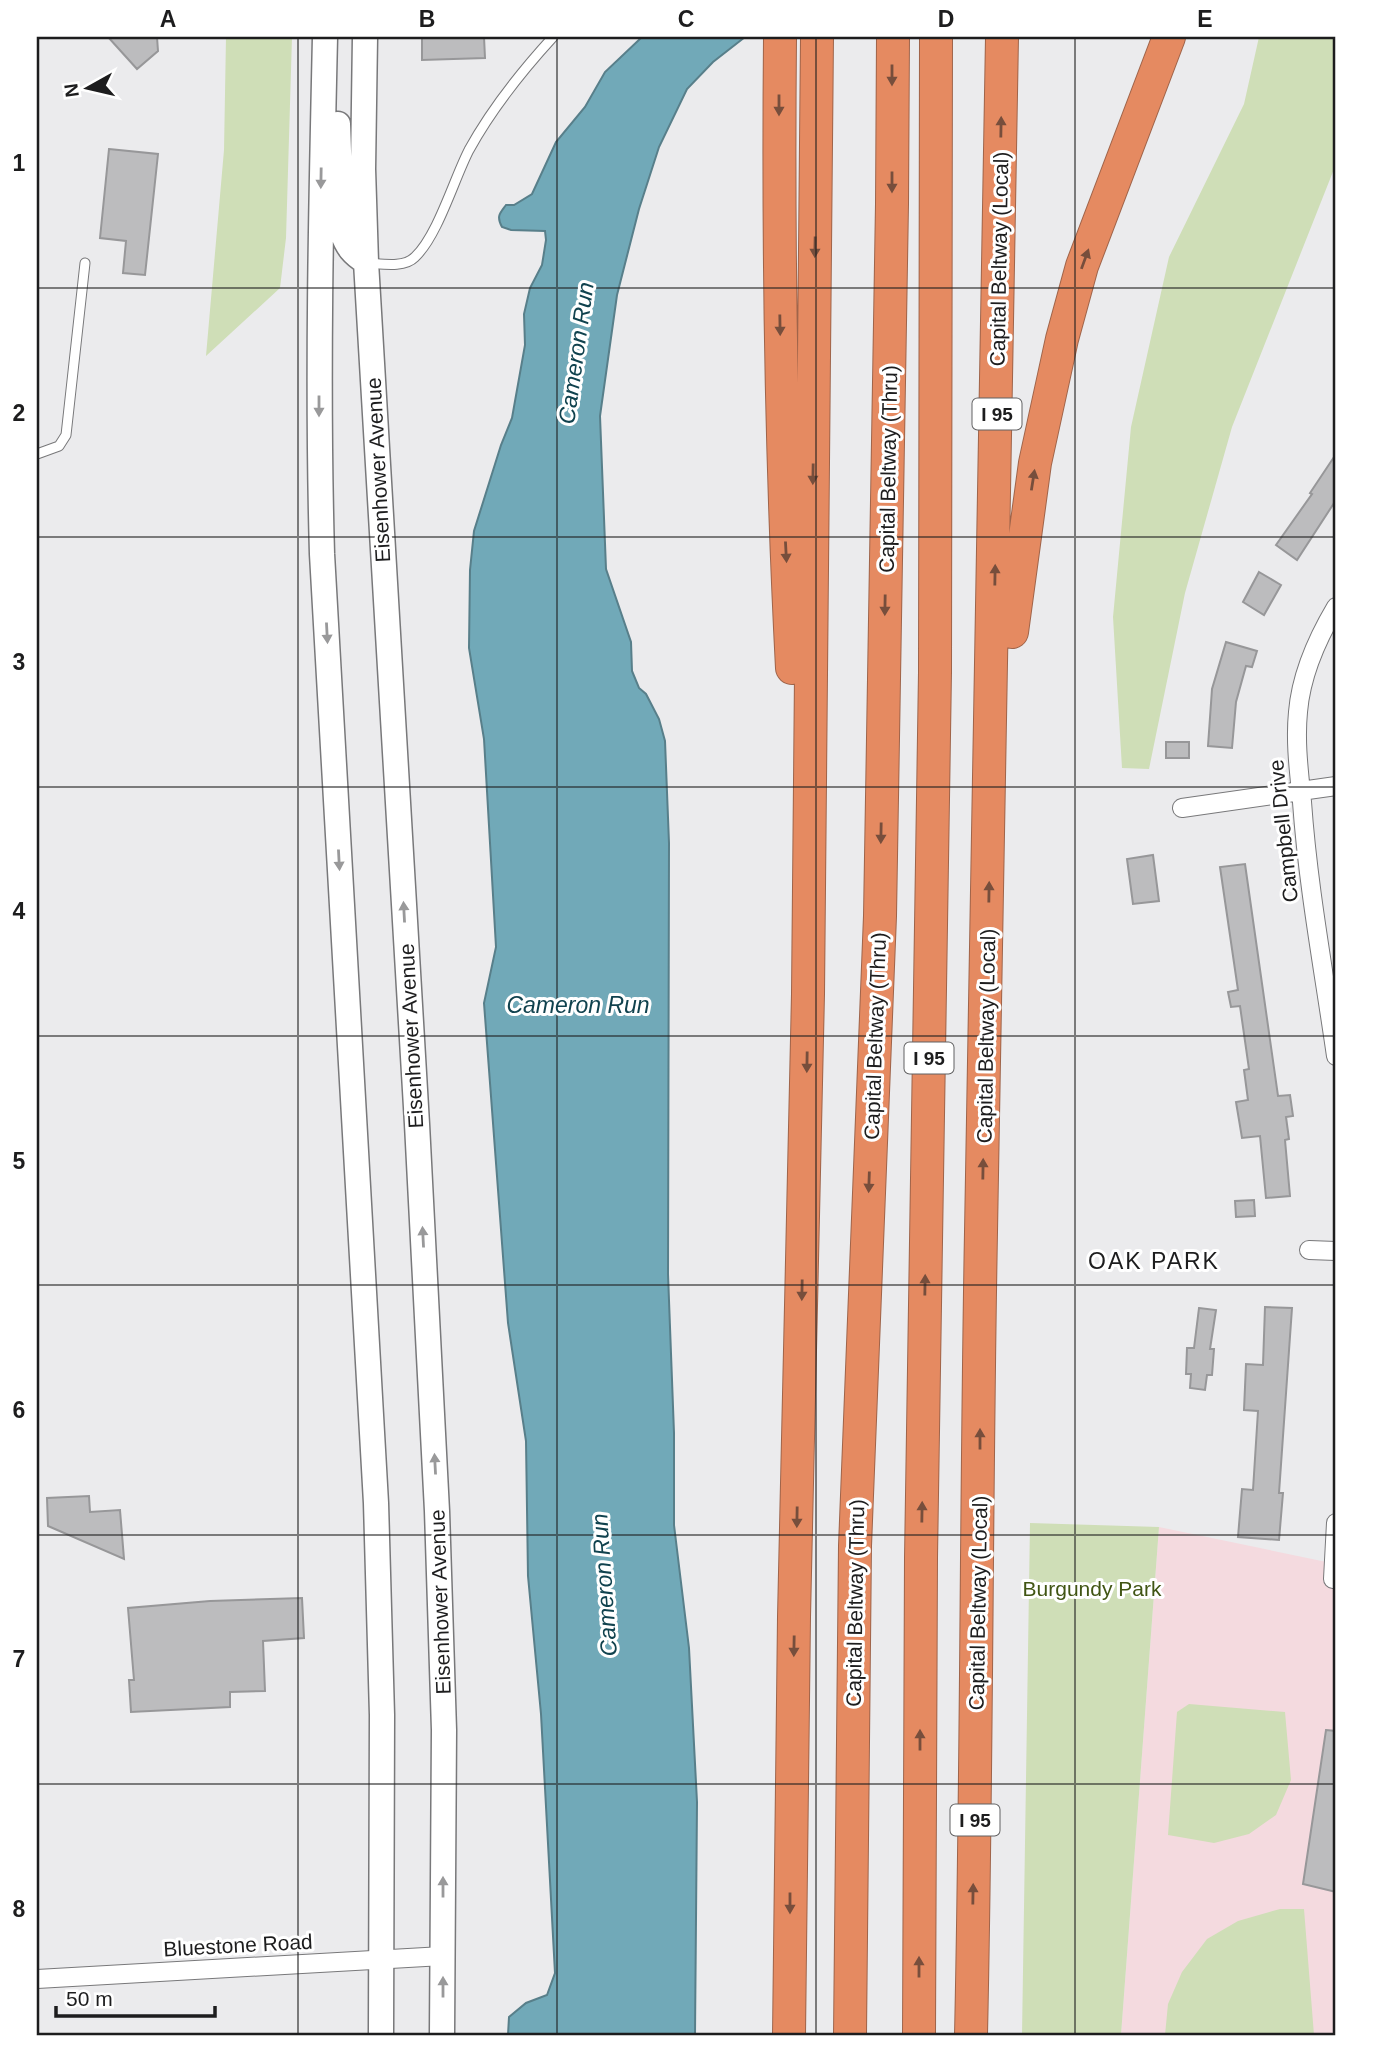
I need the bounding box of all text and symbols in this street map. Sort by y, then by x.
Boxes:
text: A [160,6,176,32]
text: B [419,6,435,32]
text: C [678,6,694,32]
text: D [938,6,954,32]
text: E [1197,6,1213,32]
north arrow [52,52,122,122]
one-way arrow [886,64,898,86]
text: N [60,82,83,99]
one-way arrow [773,94,785,116]
one-way arrow [995,116,1007,138]
text: 1 [13,150,26,176]
street label: Capital Beltway (Local) [986,151,1012,367]
one-way arrow [316,168,327,190]
one-way arrow [886,171,898,193]
one-way arrow [809,236,821,258]
one-way arrow [1080,248,1091,269]
water label: Cameron Run [553,280,599,426]
one-way arrow [774,314,786,336]
street label: Capital Beltway (Thru) [875,365,901,573]
street label: Eisenhower Avenue [362,377,394,563]
one-way arrow [313,395,325,417]
road number: I 95 [972,398,1021,430]
text: 2 [13,400,25,426]
one-way arrow [807,464,819,486]
one-way arrow [1028,469,1039,491]
one-way arrow [781,542,792,564]
one-way arrow [989,564,1001,586]
one-way arrow [879,594,891,616]
one-way arrow [321,622,332,644]
text: 3 [13,649,25,675]
street label: Campbell Drive [1264,758,1302,904]
one-way arrow [876,822,887,844]
one-way arrow [334,850,345,872]
one-way arrow [983,881,995,903]
text: 4 [13,898,26,924]
one-way arrow [398,901,409,923]
street label: Capital Beltway (Local) [973,928,999,1144]
street label: Capital Beltway (Thru) [860,932,890,1140]
street label: Eisenhower Avenue [395,943,427,1129]
water label: Cameron Run [506,992,650,1018]
road number: I 95 [904,1042,954,1074]
one-way arrow [801,1052,812,1074]
text: 5 [13,1148,26,1174]
one-way arrow [977,1157,988,1179]
one-way arrow [863,1172,874,1194]
one-way arrow [417,1226,428,1248]
district label: OAK PARK [1088,1248,1220,1274]
one-way arrow [919,1273,931,1295]
one-way arrow [796,1279,808,1301]
text: 6 [13,1397,25,1423]
one-way arrow [974,1428,985,1450]
one-way arrow [429,1453,440,1475]
street label: Capital Beltway (Local) [965,1495,991,1711]
street label: Capital Beltway (Thru) [842,1499,868,1707]
one-way arrow [916,1501,927,1523]
one-way arrow [791,1507,802,1529]
street label: Eisenhower Avenue [425,1509,455,1695]
water label: Cameron Run [586,1513,622,1657]
park label: Burgundy Park [1023,1577,1162,1600]
one-way arrow [788,1636,800,1658]
text: 7 [13,1646,25,1672]
one-way arrow [914,1728,926,1750]
road number: I 95 [950,1804,1000,1836]
one-way arrow [437,1876,449,1898]
one-way arrow [968,1882,979,1904]
one-way arrow [784,1893,796,1915]
text: 8 [13,1896,26,1922]
street label: Bluestone Road [163,1930,313,1960]
one-way arrow [913,1956,925,1978]
scale bar [56,1974,215,2018]
one-way arrow [437,1976,449,1998]
text: 50 m [66,1987,113,2010]

